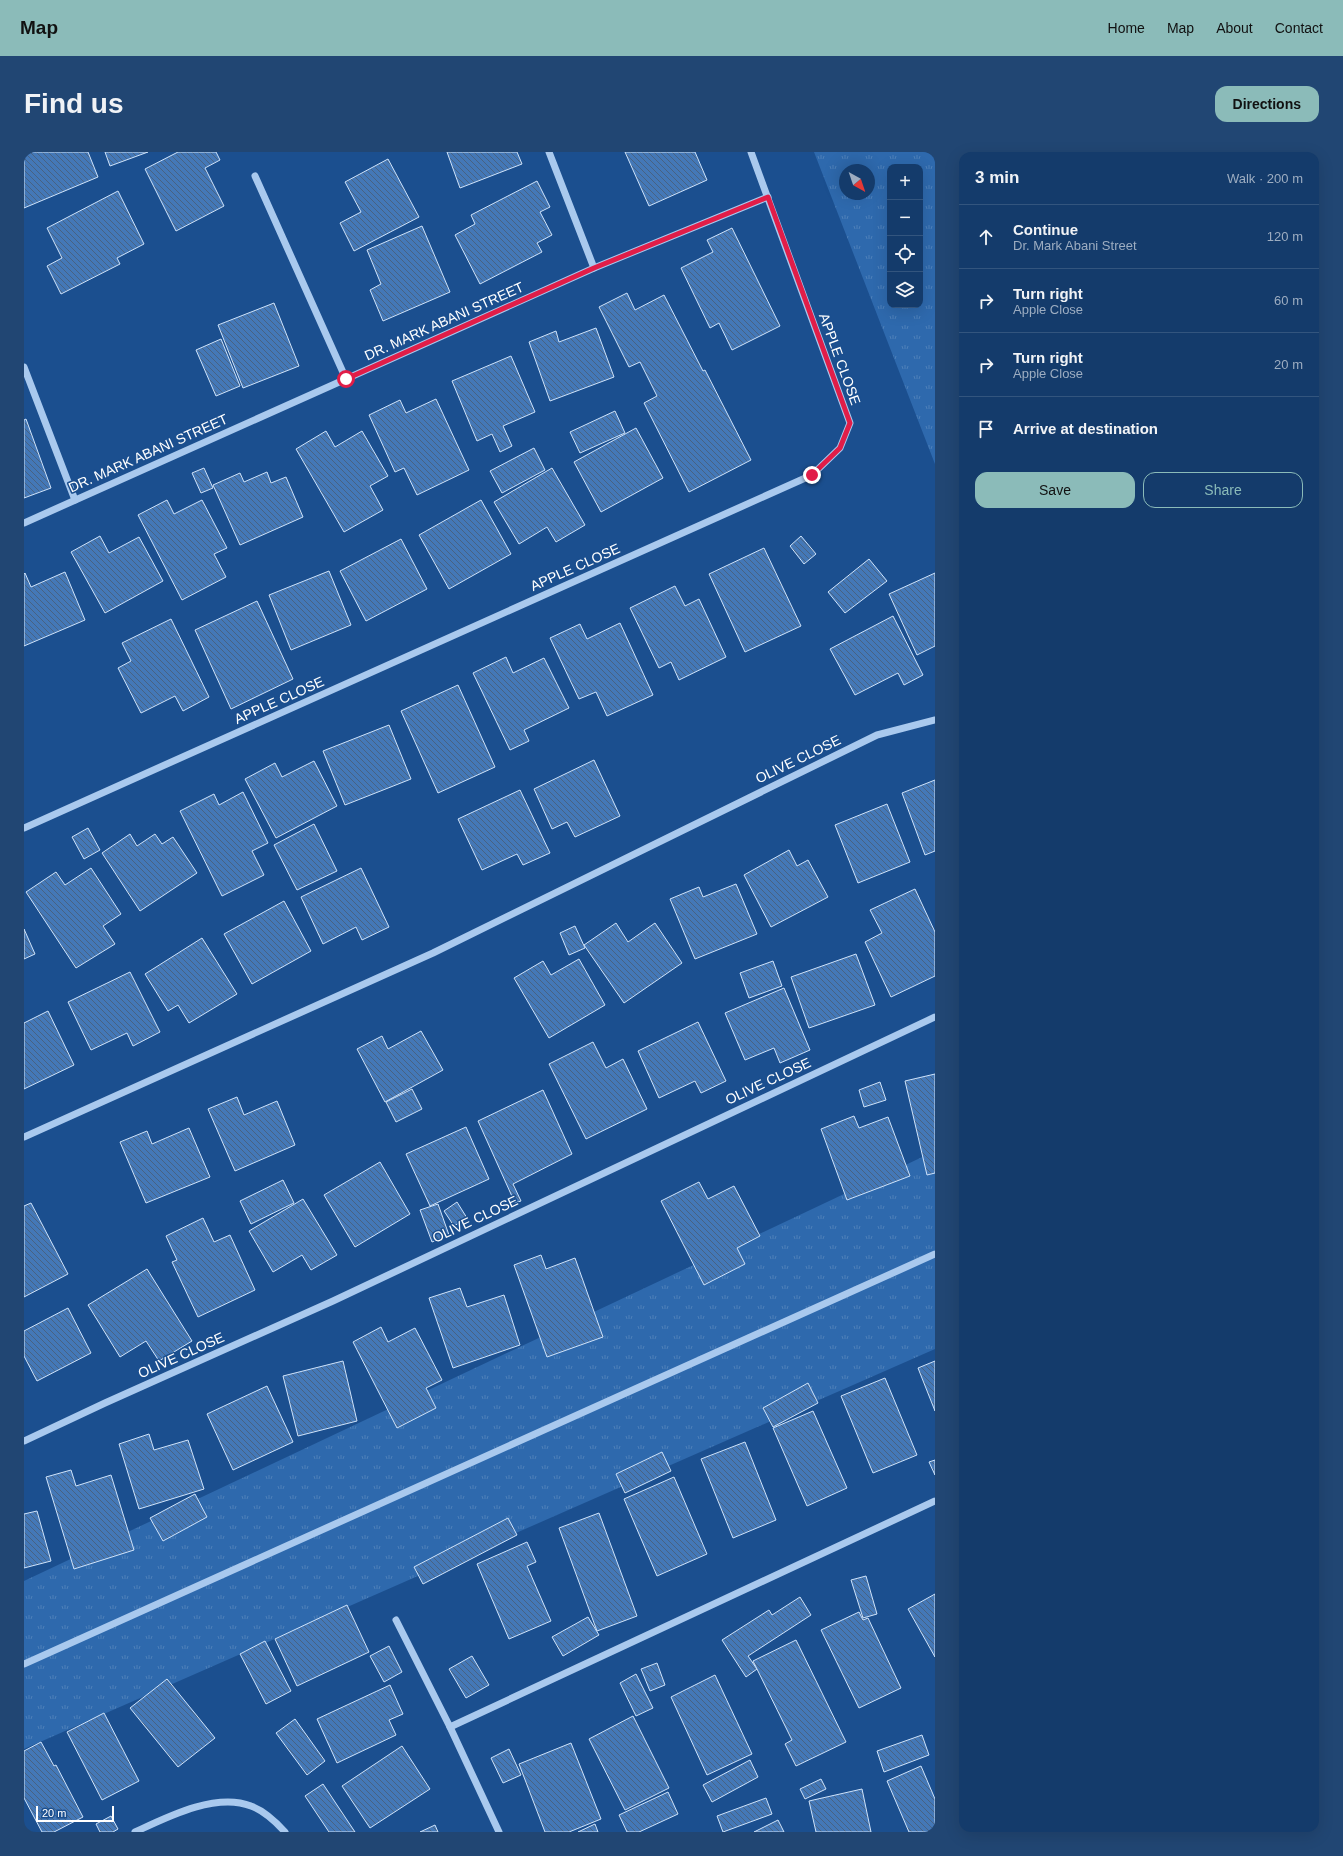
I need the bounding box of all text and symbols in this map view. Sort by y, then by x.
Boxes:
text: Map [20,17,58,38]
text: Home [1108,20,1145,36]
text: Map [1167,20,1194,36]
text: About [1216,20,1253,36]
text: Contact [1275,20,1323,36]
button: Directions [1215,86,1319,122]
text: Find us [24,88,124,119]
north arrow [839,164,875,200]
map controls [887,164,923,308]
button: + [887,164,923,200]
text: 3 min [975,168,1019,187]
text: Walk · 200 m [1227,171,1303,186]
button: − [887,200,923,236]
text: Continue [1013,221,1078,238]
icon: ahead [975,226,997,248]
text: 120 m [1267,229,1303,244]
button: locate [887,236,923,272]
text: Dr. Mark Abani Street [1013,238,1137,253]
button: layers [887,272,923,308]
street label: DR. MARK ABANI STREET [362,278,527,363]
text: Turn right [1013,285,1083,302]
icon: right [975,290,997,312]
text: 60 m [1274,293,1303,308]
text: Apple Close [1013,302,1083,317]
street label: APPLE CLOSE [816,311,864,407]
text: Turn right [1013,349,1083,366]
icon: right [975,354,997,376]
text: 20 m [1274,357,1303,372]
text: Apple Close [1013,366,1083,381]
route start [337,370,355,388]
street label: DR. MARK ABANI STREET [66,410,231,495]
icon: arrive [975,418,997,440]
text: Arrive at destination [1013,420,1158,437]
route end [803,466,821,484]
button: Save [975,472,1135,508]
button: Share [1143,472,1303,508]
street label: APPLE CLOSE [528,540,622,594]
street label: APPLE CLOSE [232,673,326,727]
street label: OLIVE CLOSE [753,732,843,786]
street label: OLIVE CLOSE [723,1054,813,1108]
street label: OLIVE CLOSE [430,1192,520,1246]
street label: OLIVE CLOSE [135,1329,227,1381]
scale bar [36,1804,114,1823]
text: 20 m [42,1807,66,1819]

